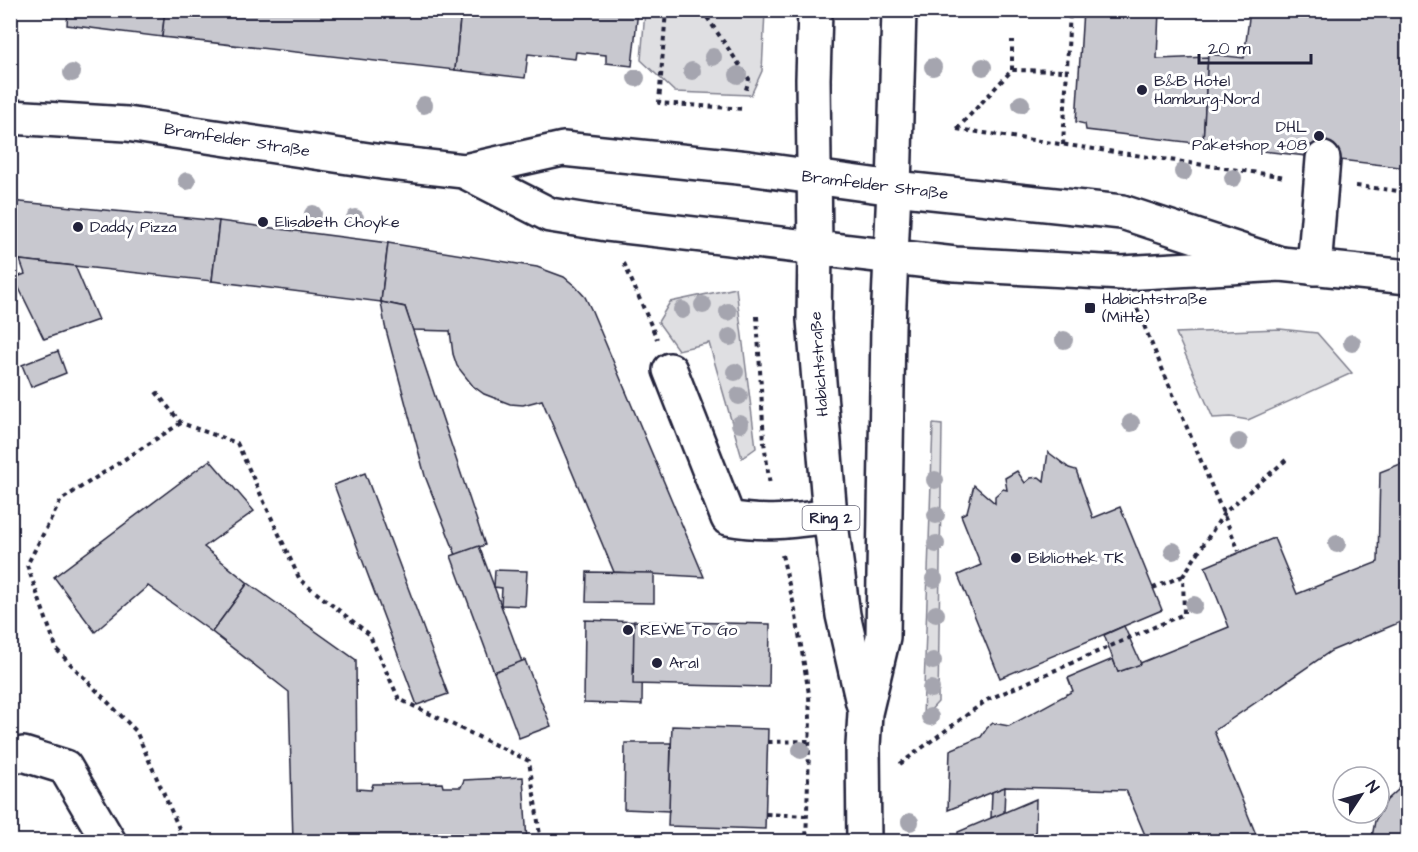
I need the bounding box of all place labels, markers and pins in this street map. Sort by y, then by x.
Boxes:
place label: B&B Hotel Hamburg-Nord [1154,70,1260,111]
marker: B&B Hotel Hamburg-Nord [1135,83,1149,97]
place label: DHL Paketshop 408 [1192,116,1307,156]
marker: DHL Paketshop 408 [1312,129,1326,143]
place label: Elisabeth Choyke [275,211,400,234]
marker: Elisabeth Choyke [256,215,270,229]
place label: Daddy Pizza [90,216,177,239]
marker: Daddy Pizza [71,220,85,234]
place label: Habichtstraße (Mitte) [1102,288,1208,328]
marker: Habichtstraße (Mitte) [1083,301,1097,315]
place label: Bibliothek TK [1028,547,1124,569]
marker: Bibliothek TK [1009,551,1023,565]
place label: REWE To Go [640,619,737,641]
marker: REWE To Go [621,623,635,637]
place label: Aral [669,652,699,674]
marker: Aral [650,656,664,670]

